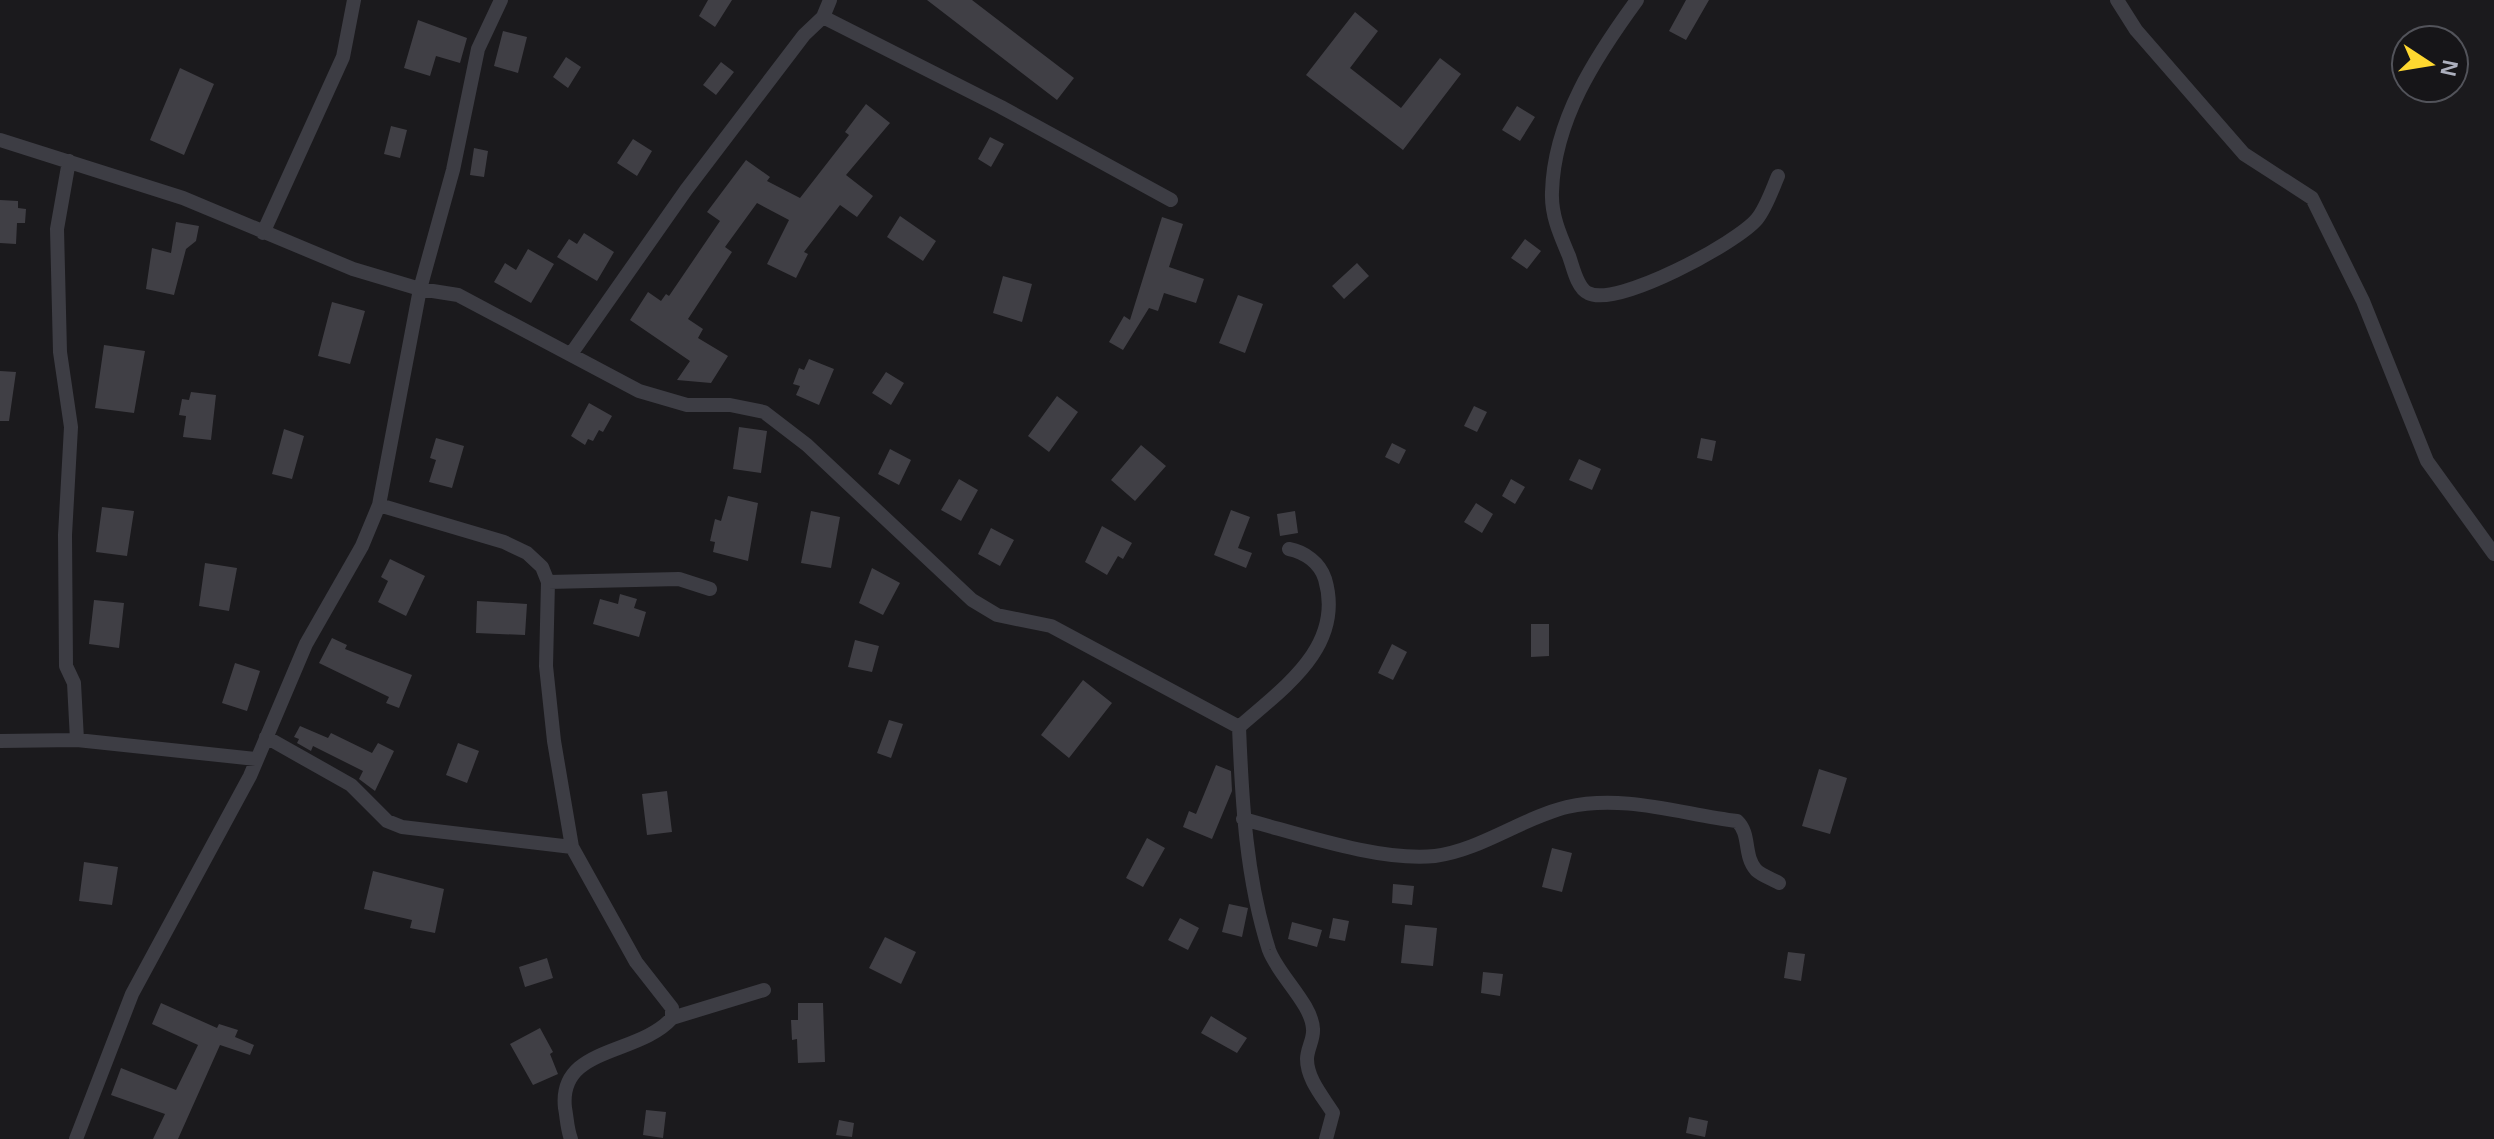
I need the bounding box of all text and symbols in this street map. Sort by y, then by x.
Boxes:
north arrow [2390,24,2470,104]
text: N [2435,58,2463,78]

